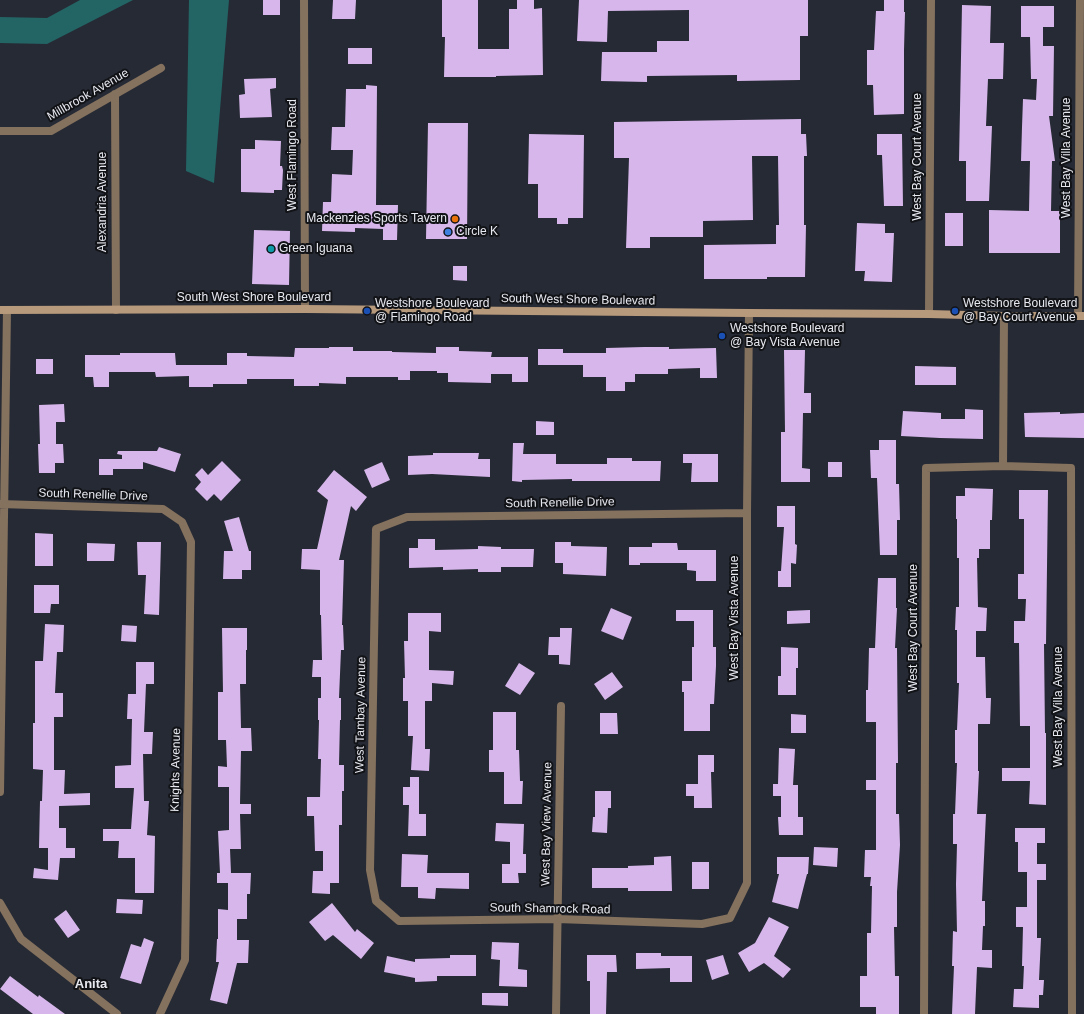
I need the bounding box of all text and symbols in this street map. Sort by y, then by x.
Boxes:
street label: Millbrook Avenue [45,66,131,124]
street label: West Bay Court Avenue [911,93,925,221]
street label: West Bay Villa Avenue [1060,98,1074,218]
street label: West Flamingo Road [286,99,300,211]
street label: Alexandria Avenue [96,152,110,252]
place label: Mackenzies Sports Tavern [306,212,447,226]
marker: Mackenzies Sports Tavern [450,214,460,224]
place label: Circle K [456,225,498,239]
marker: Circle K [443,227,453,237]
place label: Green Iguana [279,242,352,256]
marker: Green Iguana [266,244,276,254]
street label: South West Shore Boulevard [177,291,331,305]
street label: South West Shore Boulevard [501,291,655,309]
place label: Westshore Boulevard @ Flamingo Road [375,297,490,325]
place label: Westshore Boulevard @ Bay Court Avenue [963,297,1078,325]
marker: Westshore Boulevard @ Flamingo Road [362,306,372,316]
marker: Westshore Boulevard @ Bay Court Avenue [950,306,960,316]
place label: Westshore Boulevard @ Bay Vista Avenue [730,322,845,350]
marker: Westshore Boulevard @ Bay Vista Avenue [717,331,727,341]
street label: South Renellie Drive [38,486,148,504]
street label: South Renellie Drive [505,495,615,511]
street label: West Bay Vista Avenue [728,556,742,680]
street label: West Bay Court Avenue [907,564,921,692]
street label: West Bay Villa Avenue [1052,647,1066,767]
street label: West Tambay Avenue [353,657,369,773]
street label: Knights Avenue [168,728,184,812]
street label: West Bay View Avenue [539,762,555,886]
street label: South Shamrock Road [490,901,610,917]
district label: Anita [75,976,107,992]

